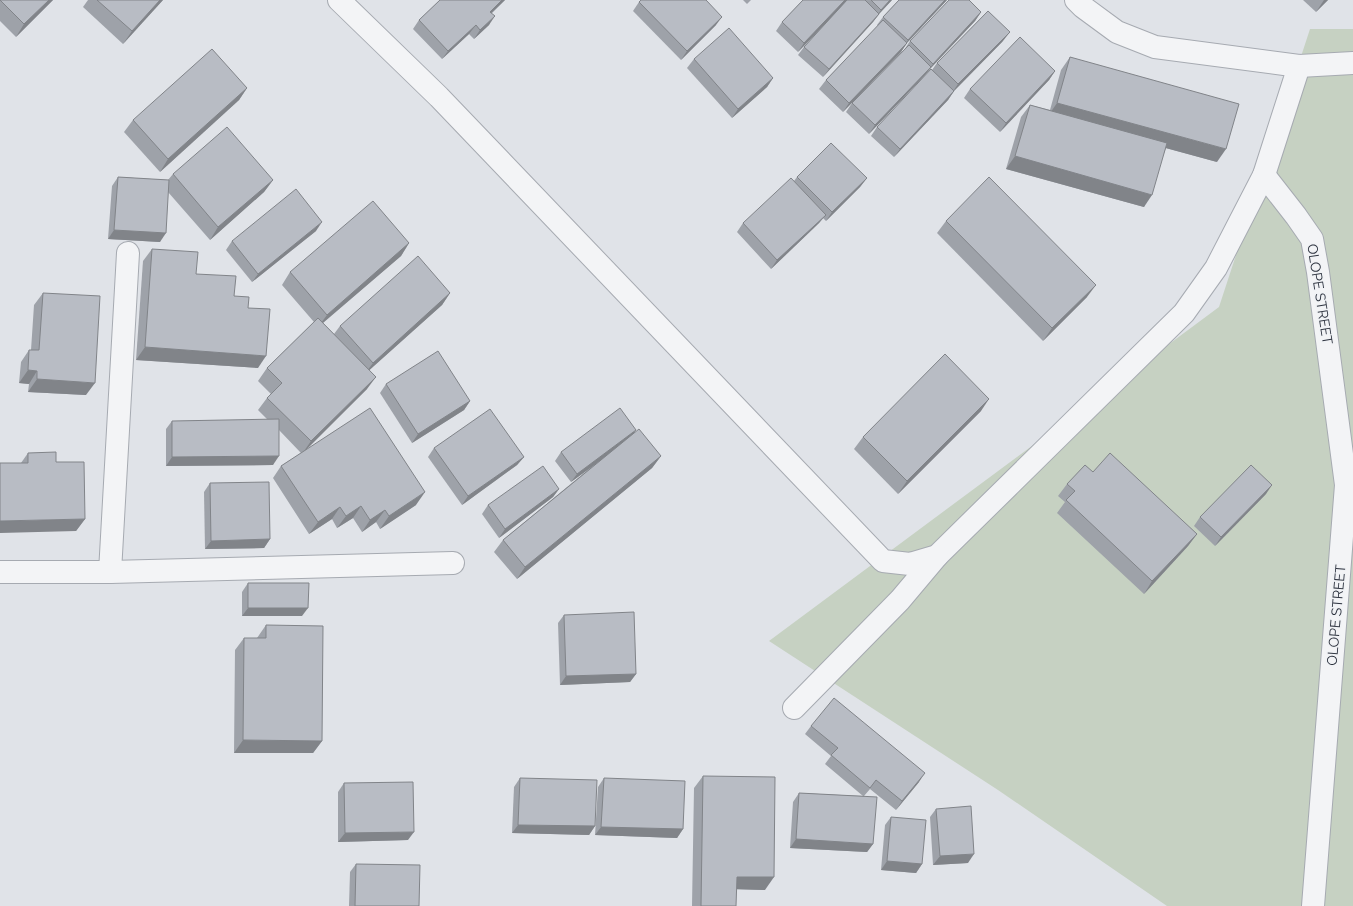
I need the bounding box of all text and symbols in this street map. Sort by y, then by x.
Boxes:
street label: OLOPE STREET [1304,243,1336,346]
street label: OLOPE STREET [1324,563,1348,666]

